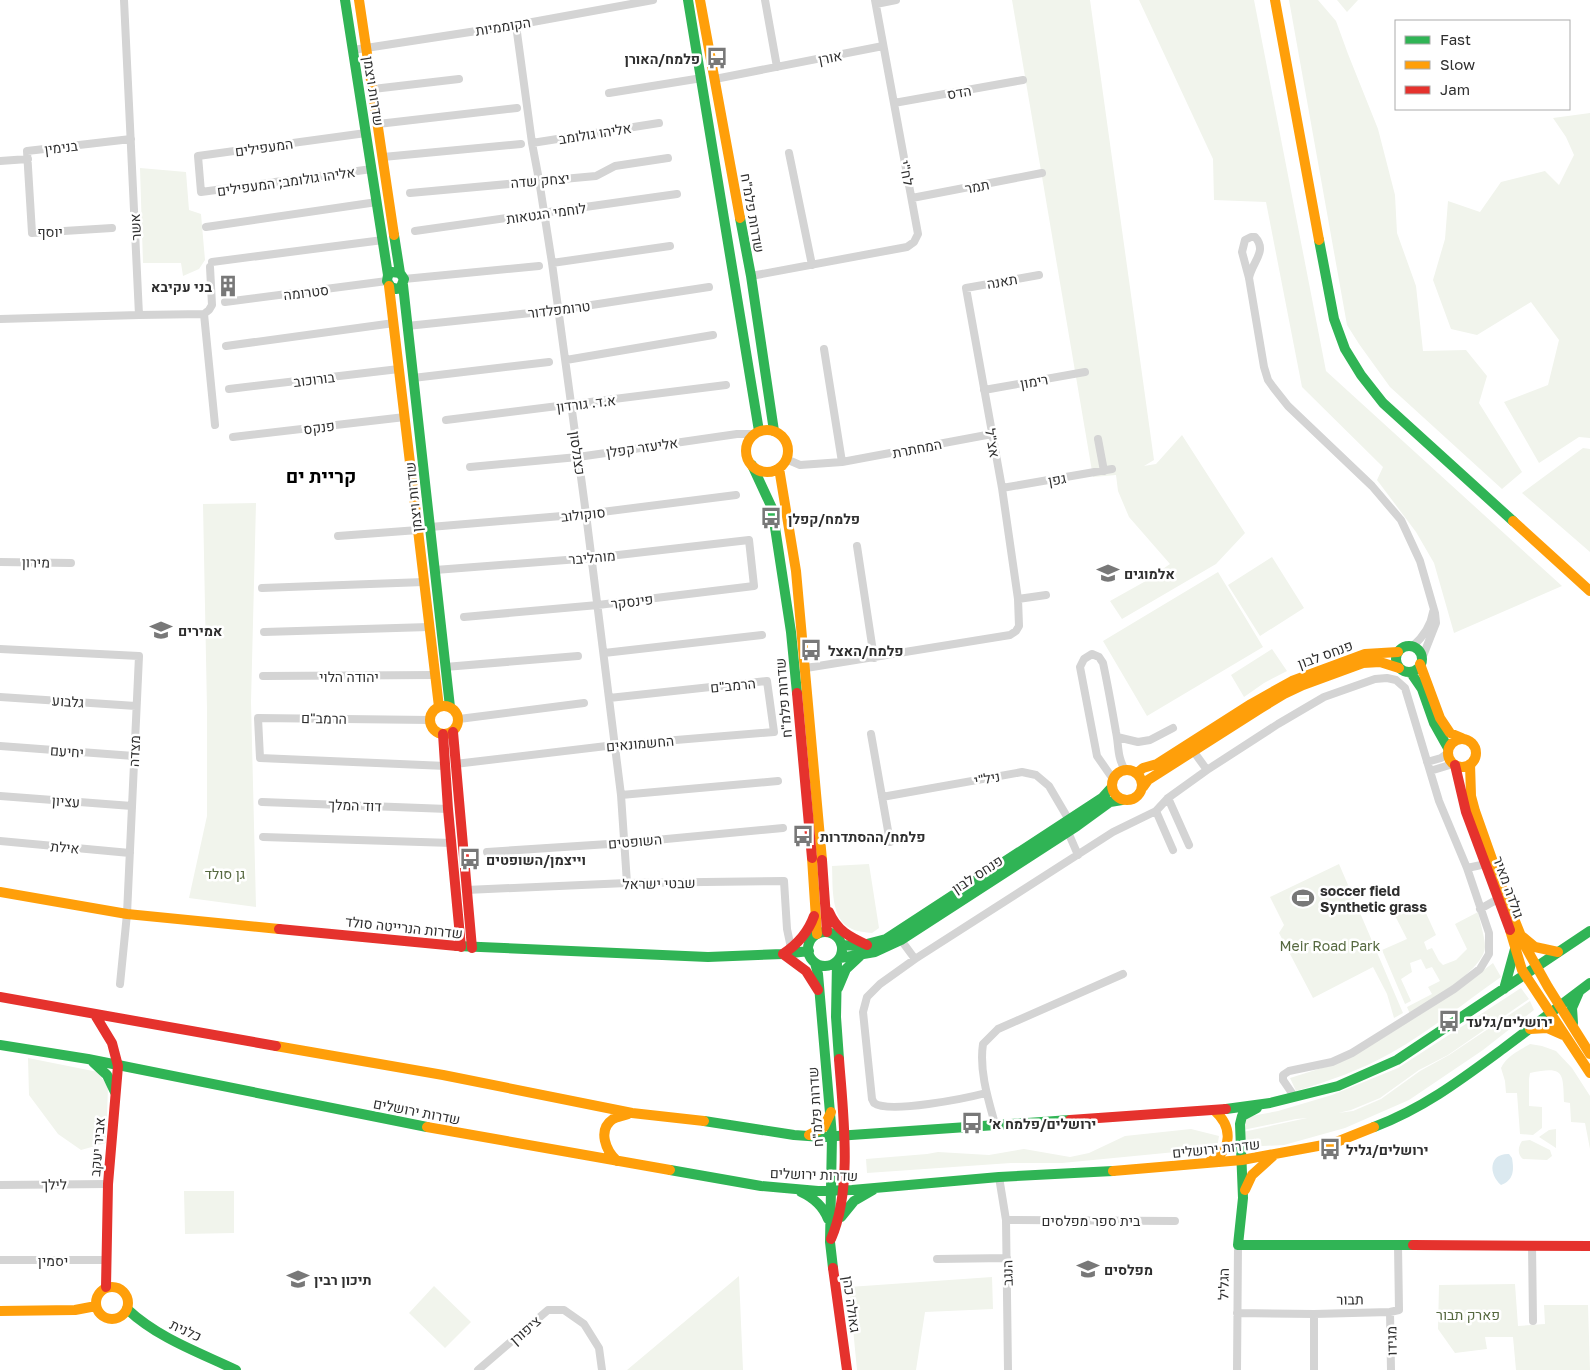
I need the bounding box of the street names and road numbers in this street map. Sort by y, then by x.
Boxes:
street label: הקוממיות [474,13,532,39]
street label: אורן [817,46,843,68]
street label: שדרות ויצמן [360,55,388,127]
street label: הדס [945,82,973,102]
street label: אליהו גולומב [557,119,633,147]
street label: המעפילים [234,135,294,159]
street label: בנימין [43,136,79,157]
street label: לח"י [896,159,918,187]
street label: אליהו גולומב; המעפילים [216,163,356,199]
street label: יצחק שדה [510,169,570,191]
street label: שדרות פלמ"ח [738,172,768,254]
street label: תמר [963,175,991,197]
street label: לוחמי הגטאות [505,199,587,227]
street label: אשר [126,213,144,241]
street label: יוסף [37,223,63,240]
street label: תאנה [985,270,1019,292]
street label: סטרומה [282,281,330,303]
street label: טרומפלדור [527,297,591,321]
street label: בורוכוב [292,368,336,390]
street label: רימון [1019,370,1049,392]
street label: א.ד. גורדון [555,391,617,415]
street label: פנקס [302,417,336,437]
street label: אצ"ל [982,427,1004,459]
street label: כצנלסון [566,430,590,476]
street label: אליעזר קפלן [605,434,679,460]
street label: המחתרת [891,435,943,461]
street label: שדרות ויצמן [401,461,425,533]
street label: גפן [1047,469,1067,489]
street label: סוקולוב [560,503,606,525]
street label: מוהליבר [568,546,616,568]
street label: מירון [22,553,50,571]
street label: פינסקר [610,590,654,612]
street label: פנחס לבון [1295,636,1355,672]
street label: שדרות פלמ"ח [771,657,795,739]
street label: יהודה הלוי [319,668,379,685]
street label: הרמב"ם [709,674,757,696]
street label: גלבוע [51,691,85,711]
street label: הרמב"ם [301,709,347,727]
street label: החשמונאים [605,732,675,754]
street label: מצדה [125,735,143,767]
street label: יחיעם [49,741,85,761]
street label: ניל"י [973,767,1001,789]
street label: עציון [51,792,81,810]
street label: דוד המלך [328,796,382,814]
street label: השופטים [607,830,663,852]
street label: אילת [50,837,80,857]
street label: פנחס לבון [948,851,1006,897]
street label: גולדה מאיר [1490,854,1528,920]
street label: שבטי ישראל [622,874,696,892]
street label: שדרות הנרייטה סולד [344,912,464,942]
street label: שדרות פלמ"ח [804,1066,826,1148]
street label: שדרות ירושלים [372,1094,462,1128]
street label: אביר יעקב [86,1117,108,1177]
street label: שדרות ירושלים [1171,1135,1261,1161]
street label: שדרות ירושלים [770,1164,858,1184]
street label: לילך [41,1175,67,1193]
street label: בית ספר מפלסים [1042,1212,1141,1229]
street label: יסמין [38,1252,68,1269]
street label: הנגב [998,1260,1016,1286]
street label: הגליל [1214,1268,1232,1300]
street label: גאולה כהן [840,1274,864,1334]
street label: תבור [1336,1290,1364,1308]
street label: ציפורן [506,1312,544,1348]
street label: כלנית [168,1315,204,1345]
street label: מגידו [1382,1326,1400,1356]

